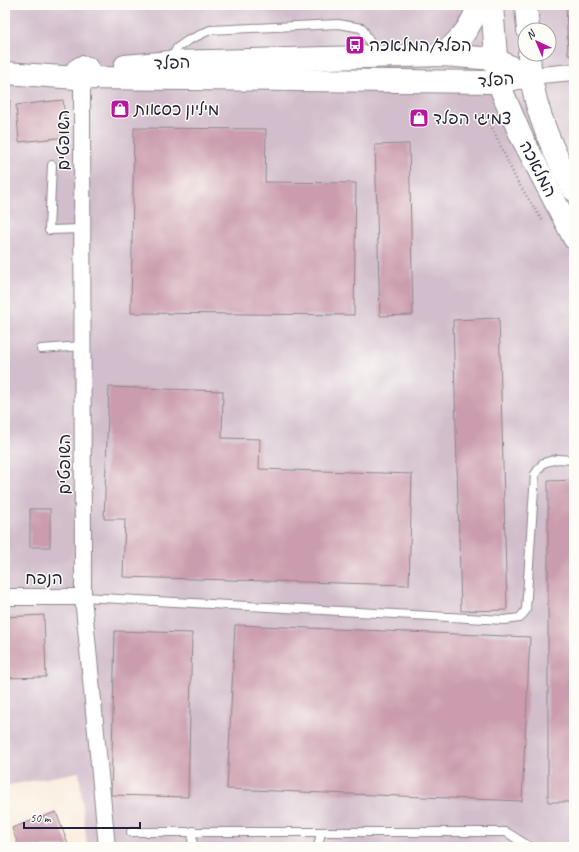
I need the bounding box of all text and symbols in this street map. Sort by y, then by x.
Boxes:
north arrow [517,22,557,62]
text: N [523,26,539,42]
bus stop icon: הפלד/המלאכה [344,34,366,56]
place label: הפלד/המלאכה [369,35,472,56]
street label: הפלד [153,52,191,74]
street label: הפלד [477,68,515,92]
shop icon: מיליון כסאות [109,98,131,120]
place label: מיליון כסאות [133,99,219,120]
shop icon: צמיגי הפלד [408,107,430,129]
place label: צמיגי הפלד [433,108,511,129]
street label: השופטים [53,110,74,170]
street label: המלאכה [515,137,561,201]
street label: השופטים [54,434,75,494]
street label: הנפח [25,568,63,589]
scale bar [24,804,140,830]
text: 50 m [30,810,52,826]

